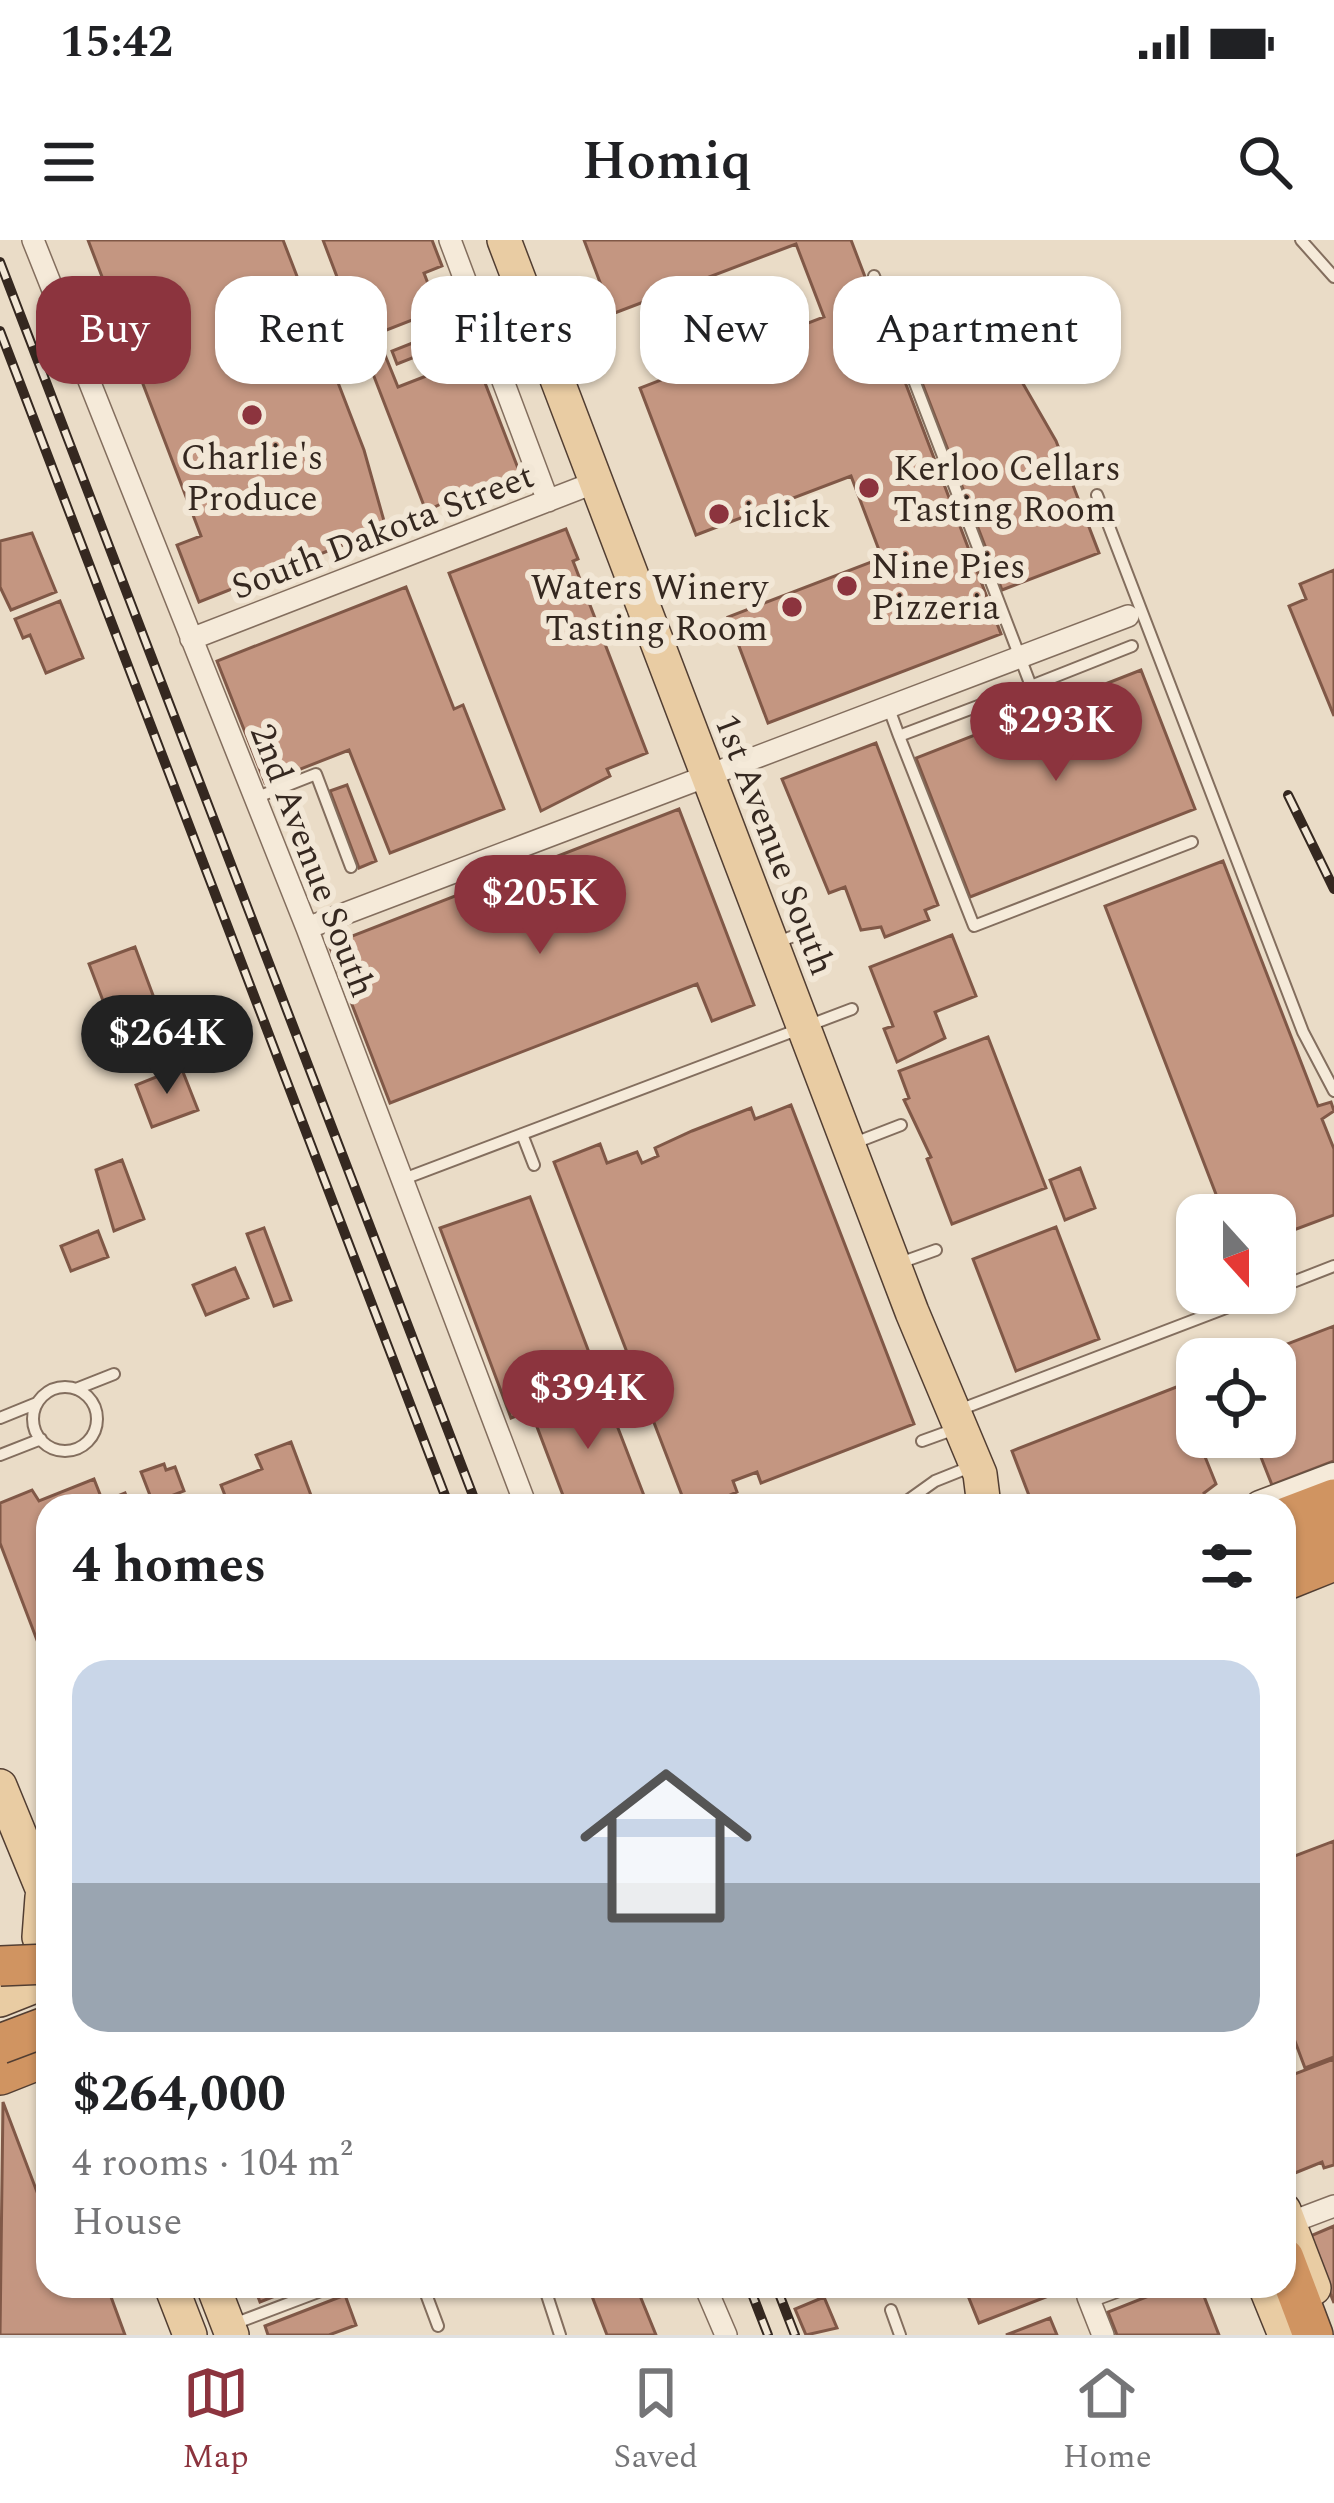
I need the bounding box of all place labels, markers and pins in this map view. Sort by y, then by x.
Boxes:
marker: Charlie's Produce [239,402,265,428]
place label: Charlie's Produce [181,431,323,527]
place label: Kerloo Cellars Tasting Room [893,442,1121,538]
marker: Kerloo Cellars Tasting Room [856,475,882,501]
place label: iclick [743,489,831,544]
marker: iclick [706,501,732,527]
place label: Nine Pies Pizzeria [871,540,1026,636]
place label: Waters Winery Tasting Room [531,561,770,657]
marker: Nine Pies Pizzeria [834,573,860,599]
marker: Waters Winery Tasting Room [779,594,805,620]
pin: $293K [972,682,1140,784]
pin: $205K [456,855,624,957]
pin: $264K [83,995,251,1097]
pin: $394K [504,1350,672,1452]

